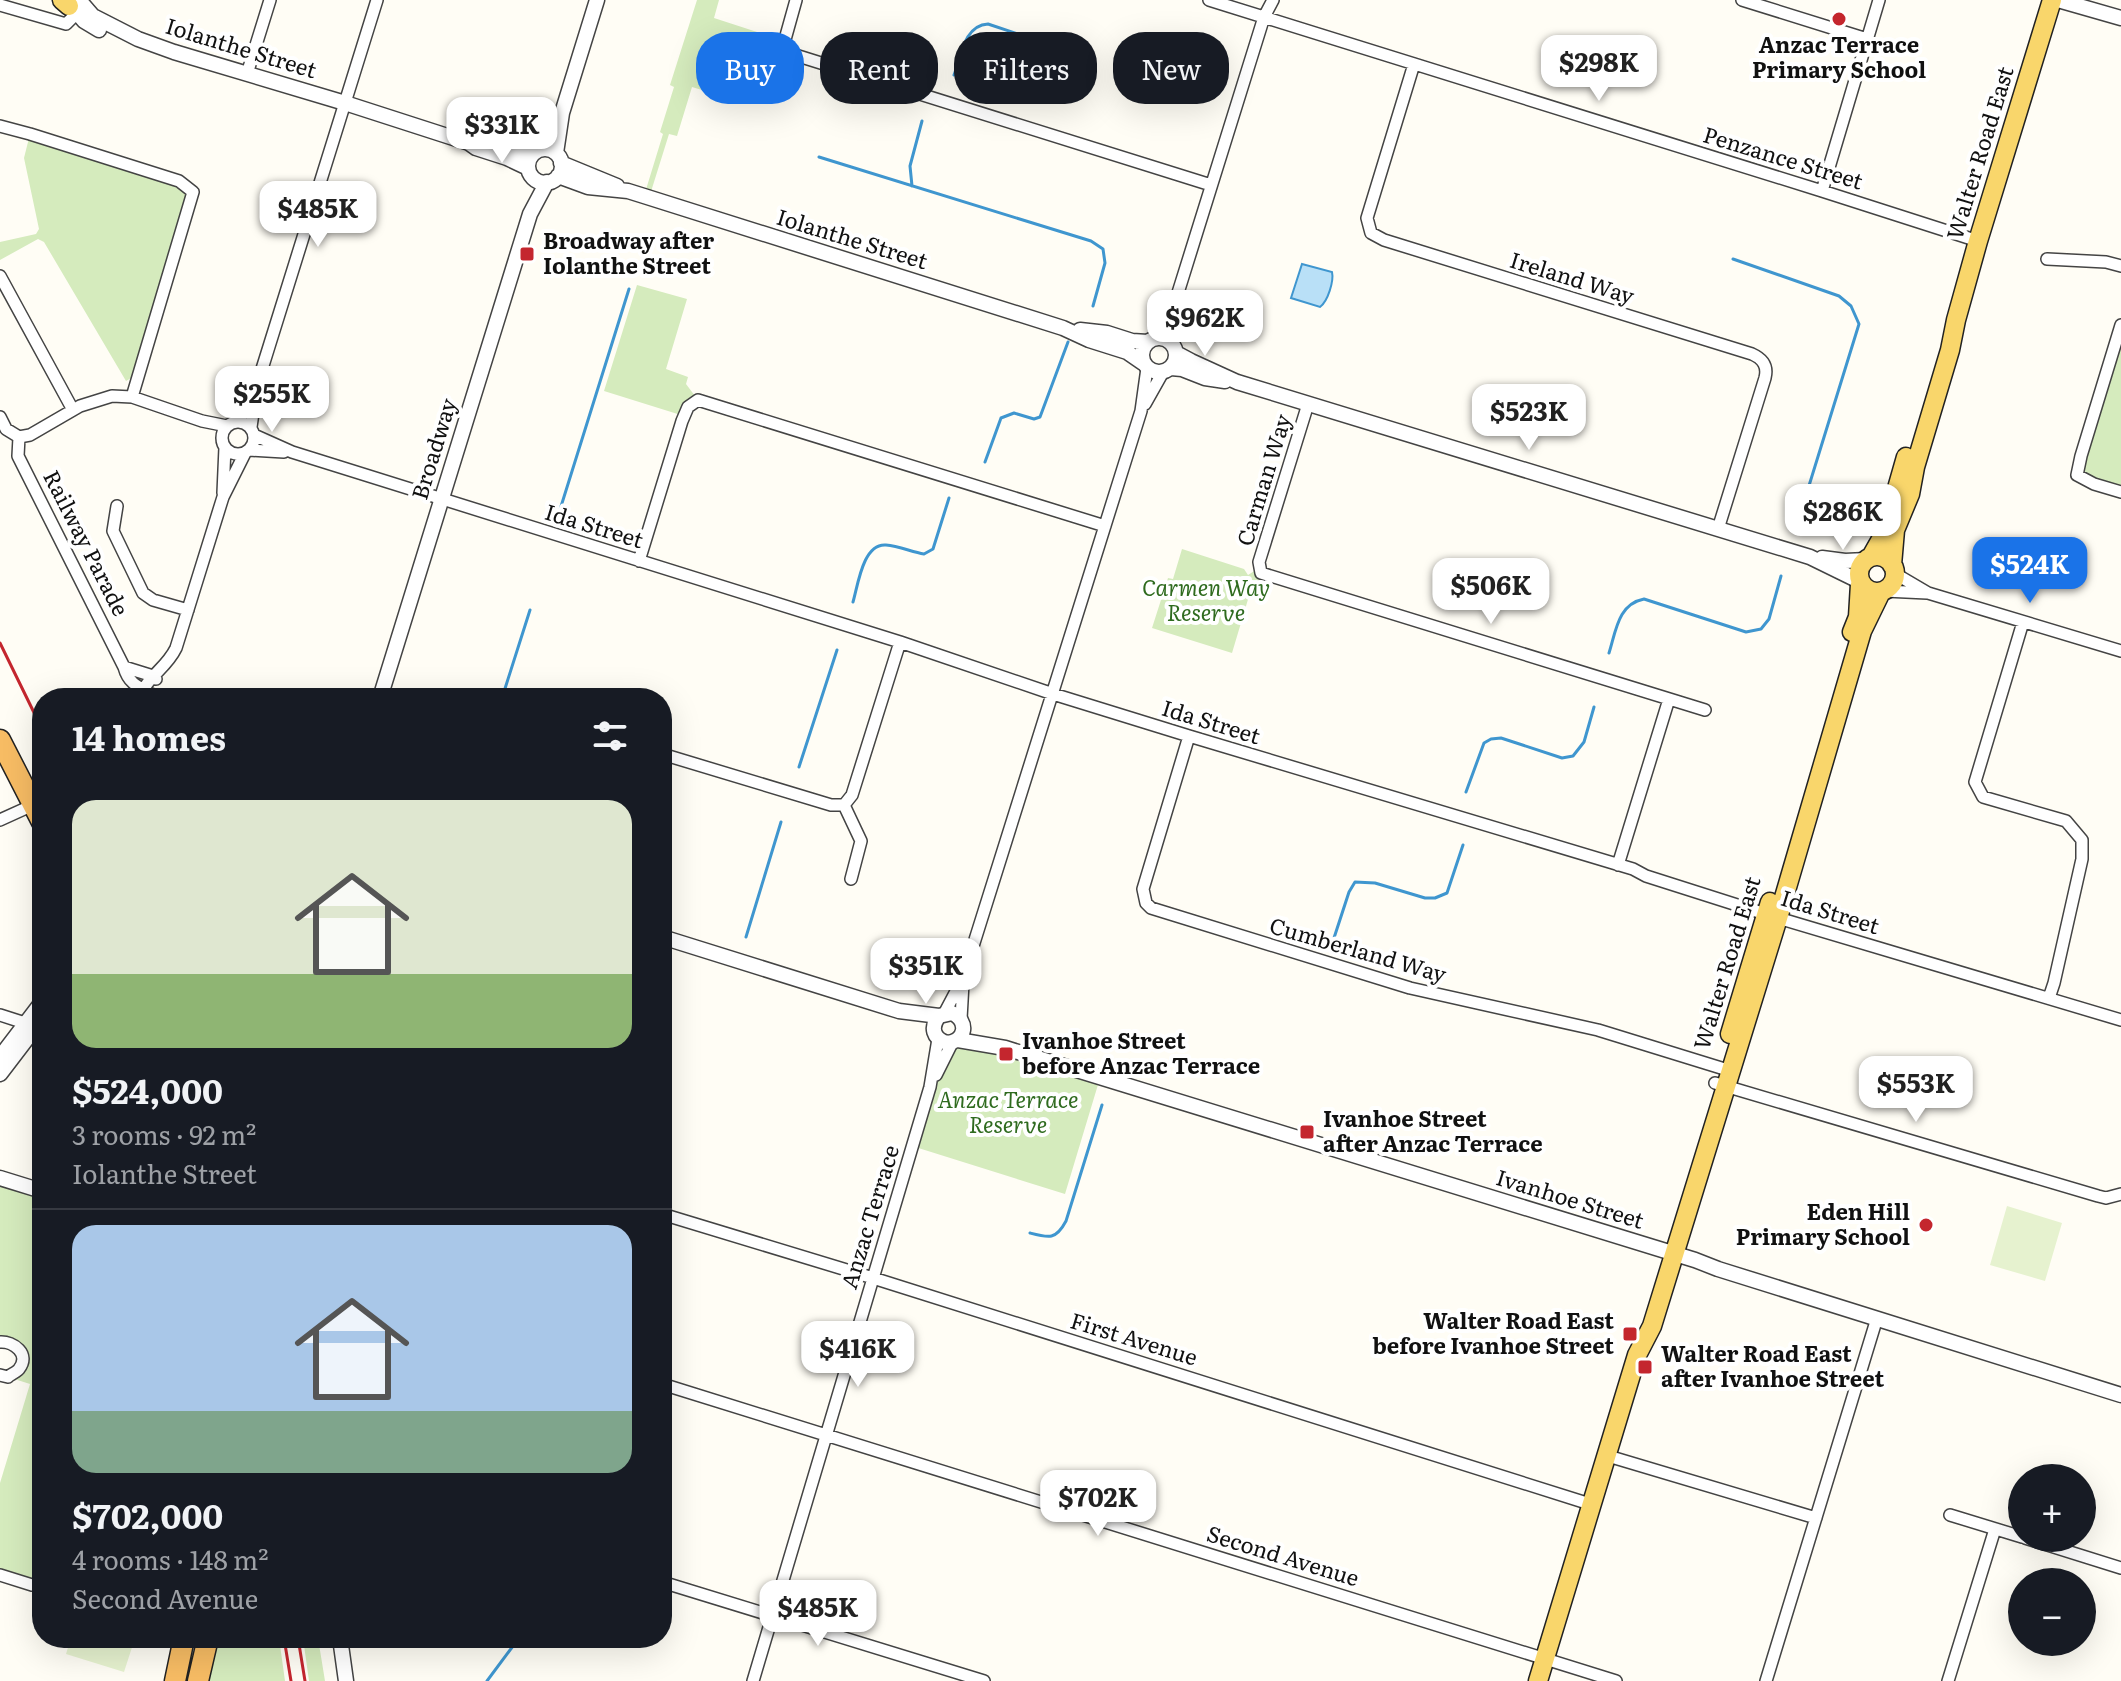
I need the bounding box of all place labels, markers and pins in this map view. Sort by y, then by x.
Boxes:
marker: Anzac Terrace Primary School [1830,10,1848,28]
place label: Anzac Terrace Primary School [1752,27,1926,85]
pin: $298K [1543,35,1655,103]
pin: $331K [446,97,558,165]
pin: $485K [262,181,374,249]
place label: Broadway after Iolanthe Street [543,223,714,281]
marker: Broadway after Iolanthe Street [518,245,536,263]
pin: $962K [1149,290,1261,358]
pin: $255K [216,366,328,434]
pin: $523K [1473,384,1585,452]
pin: $286K [1787,484,1899,552]
pin: $524K [1974,537,2086,605]
pin: $506K [1435,558,1547,626]
pin: $351K [870,938,982,1006]
place label: Ivanhoe Street before Anzac Terrace [1022,1023,1260,1081]
marker: Ivanhoe Street before Anzac Terrace [997,1045,1015,1063]
pin: $553K [1860,1056,1972,1124]
place label: Ivanhoe Street after Anzac Terrace [1323,1101,1543,1159]
marker: Ivanhoe Street after Anzac Terrace [1298,1123,1316,1141]
place label: Eden Hill Primary School [1736,1194,1910,1252]
marker: Eden Hill Primary School [1917,1216,1935,1234]
place label: Walter Road East before Ivanhoe Street [1372,1303,1614,1361]
pin: $416K [802,1321,914,1389]
marker: Walter Road East before Ivanhoe Street [1621,1325,1639,1343]
place label: Walter Road East after Ivanhoe Street [1661,1336,1884,1394]
marker: Walter Road East after Ivanhoe Street [1636,1358,1654,1376]
pin: $702K [1042,1470,1154,1538]
pin: $485K [762,1580,874,1648]

